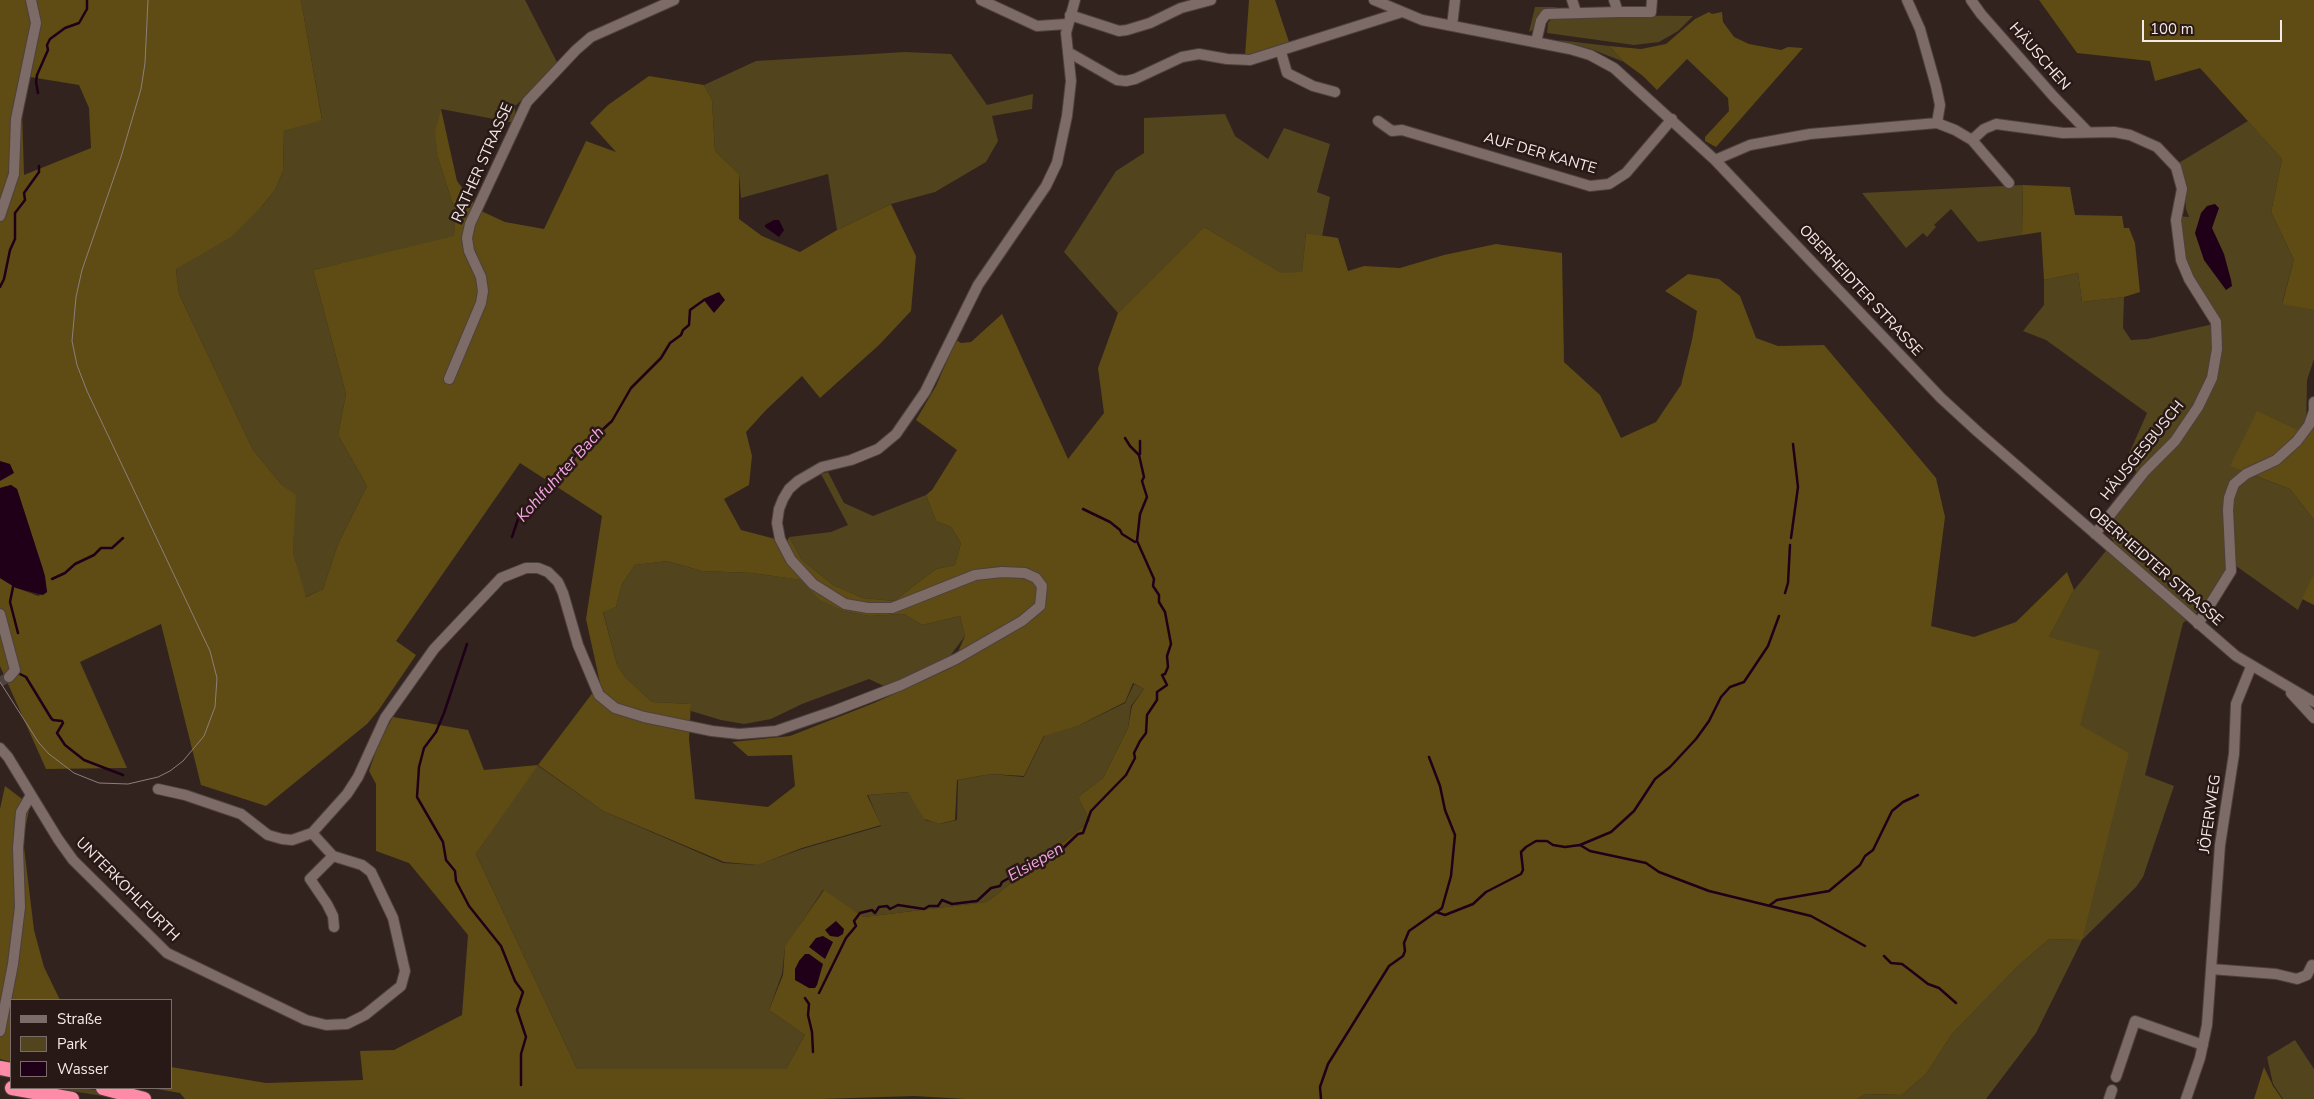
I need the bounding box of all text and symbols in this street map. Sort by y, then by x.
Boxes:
scale bar [2144,10,2284,42]
street label: HÄUSCHEN [2005,19,2073,95]
text: 100 m [2150,19,2194,39]
street label: RATHER STRASSE [449,101,517,225]
street label: AUF DER KANTE [1482,129,1598,179]
street label: OBERHEIDTER STRASSE [1795,222,1925,360]
street label: HÄUSGESBUSCH [2097,398,2189,504]
water label: Kohlfuhrter Bach [513,423,609,527]
street label: OBERHEIDTER STRASSE [2084,504,2226,630]
street label: JÖFERWEG [2197,773,2225,855]
street label: UNTERKOHLFURTH [71,834,183,946]
water label: Elsiepen [1005,839,1067,887]
legend [10,999,172,1089]
text: Straße [57,1009,102,1029]
text: Park [57,1034,87,1054]
text: Wasser [57,1059,108,1079]

